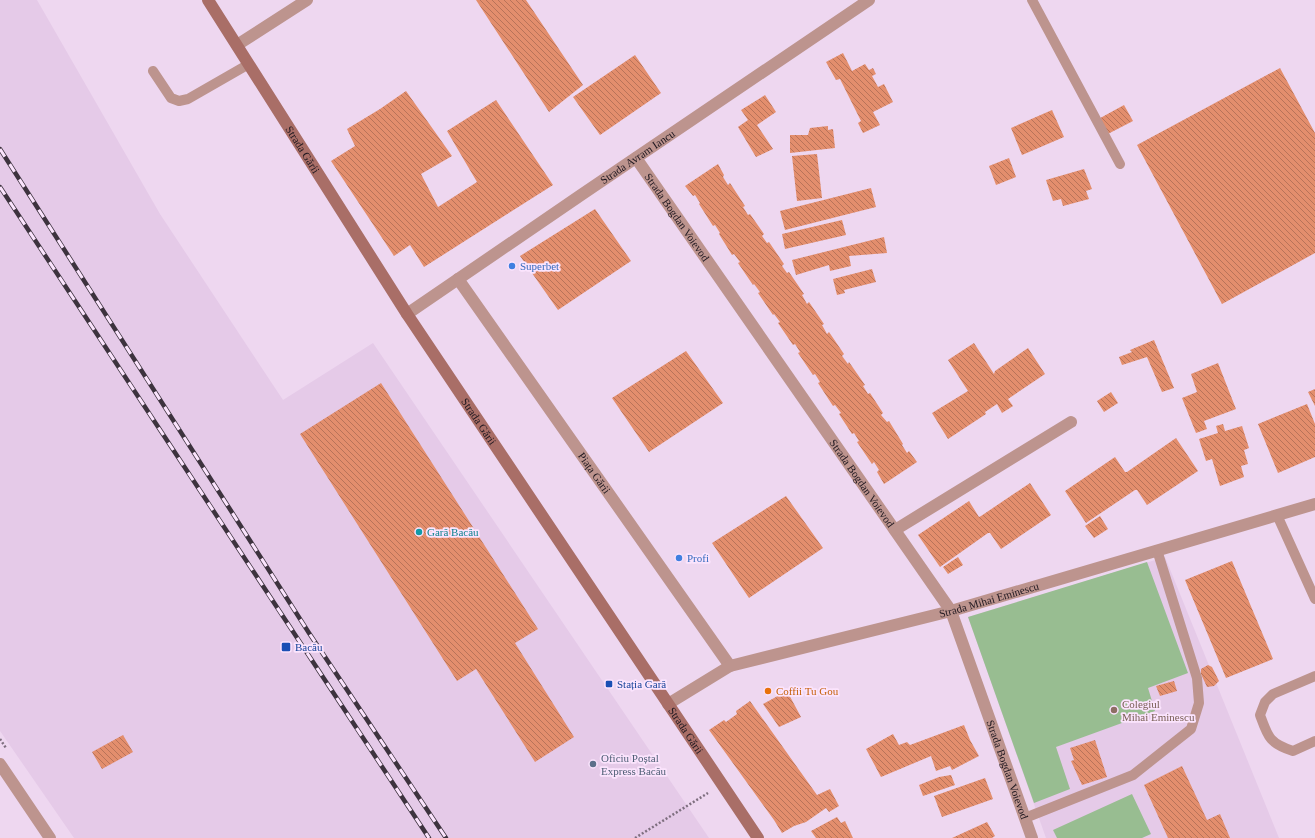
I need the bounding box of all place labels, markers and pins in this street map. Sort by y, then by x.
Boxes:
place label: Superbet [520,260,559,272]
marker: Superbet [507,261,517,271]
place label: Gară Bacău [427,526,479,538]
marker: Gară Bacău [414,527,424,537]
place label: Profi [687,552,709,564]
marker: Profi [674,553,684,563]
marker: Bacău [280,641,292,653]
place label: Bacău [295,641,323,653]
place label: Stația Gară [617,678,666,690]
marker: Stația Gară [604,679,614,689]
place label: Coffii Tu Gou [776,685,839,697]
marker: Coffii Tu Gou [763,686,773,696]
place label: Colegiul Mihai Eminescu [1122,698,1195,723]
marker: Colegiul Mihai Eminescu [1109,705,1119,715]
place label: Oficiu Poștal Express Bacău [601,752,667,777]
marker: Oficiu Poștal Express Bacău [588,759,598,769]

